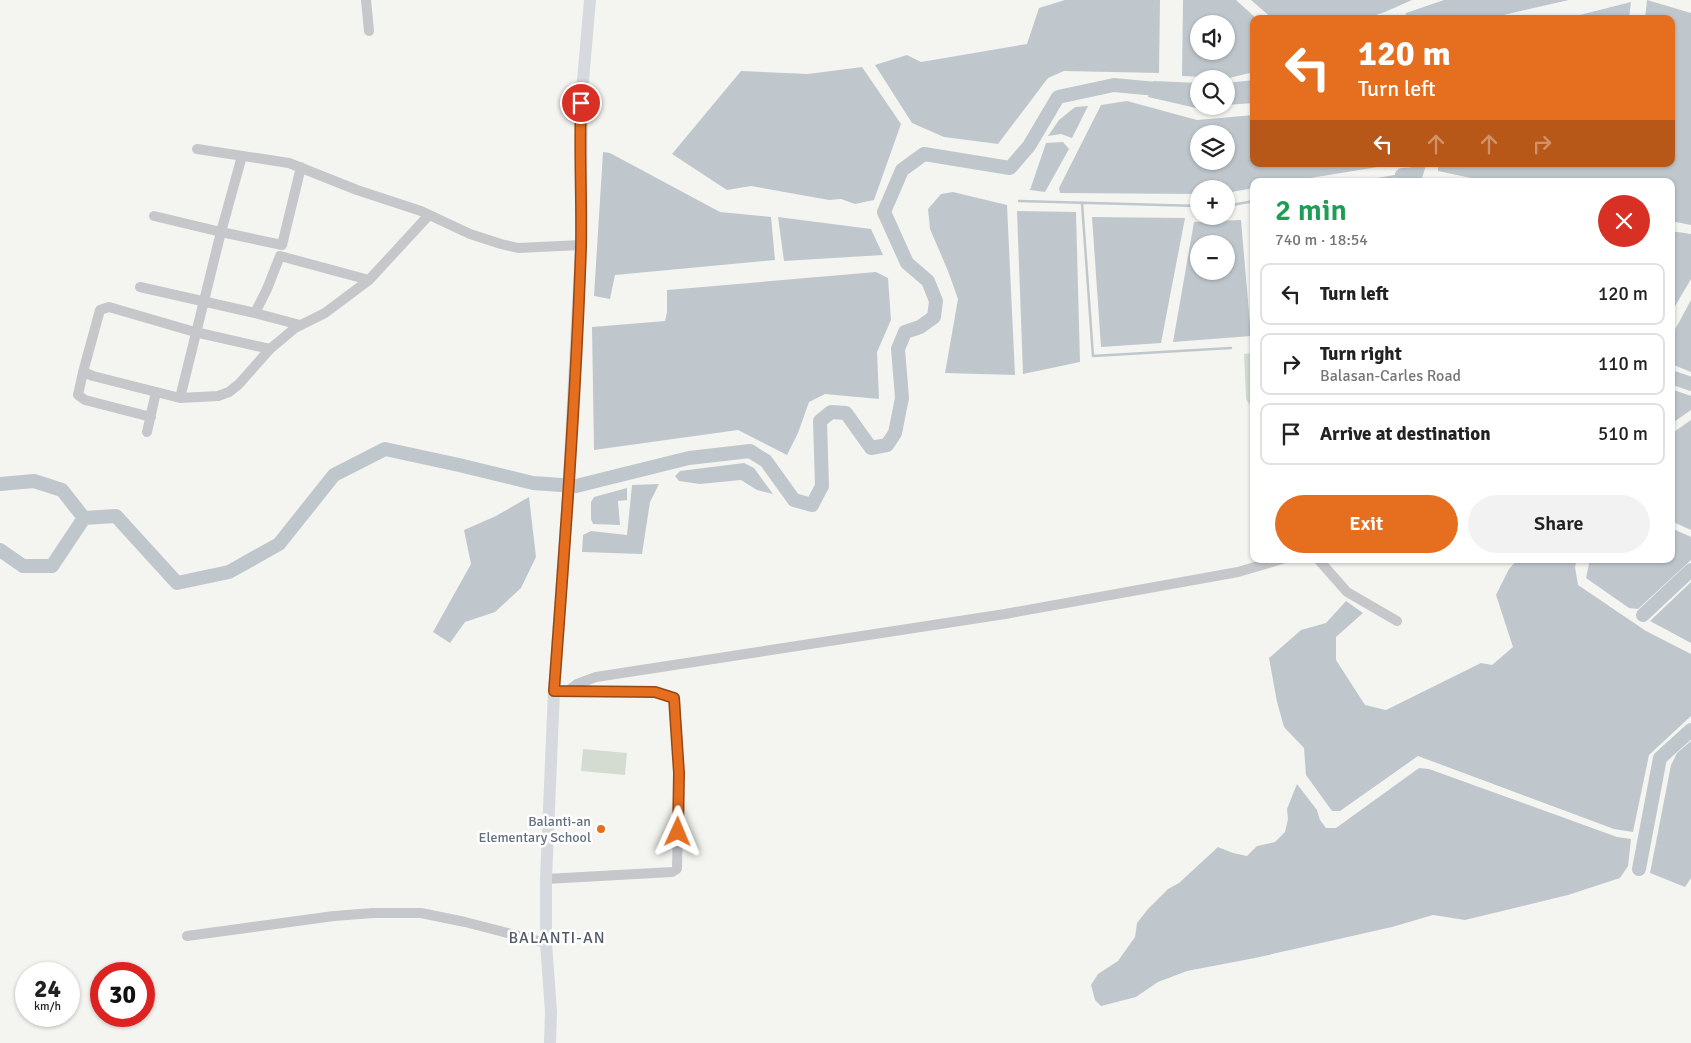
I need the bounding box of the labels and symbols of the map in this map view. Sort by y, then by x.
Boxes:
pin [560,82,602,124]
position arrow [651,805,703,857]
place label: Balanti-an Elementary School [478,813,591,846]
marker: Balanti-an Elementary School [595,823,607,835]
district label: BALANTI-AN [508,928,606,948]
speed limit sign: 30 [90,962,155,1027]

